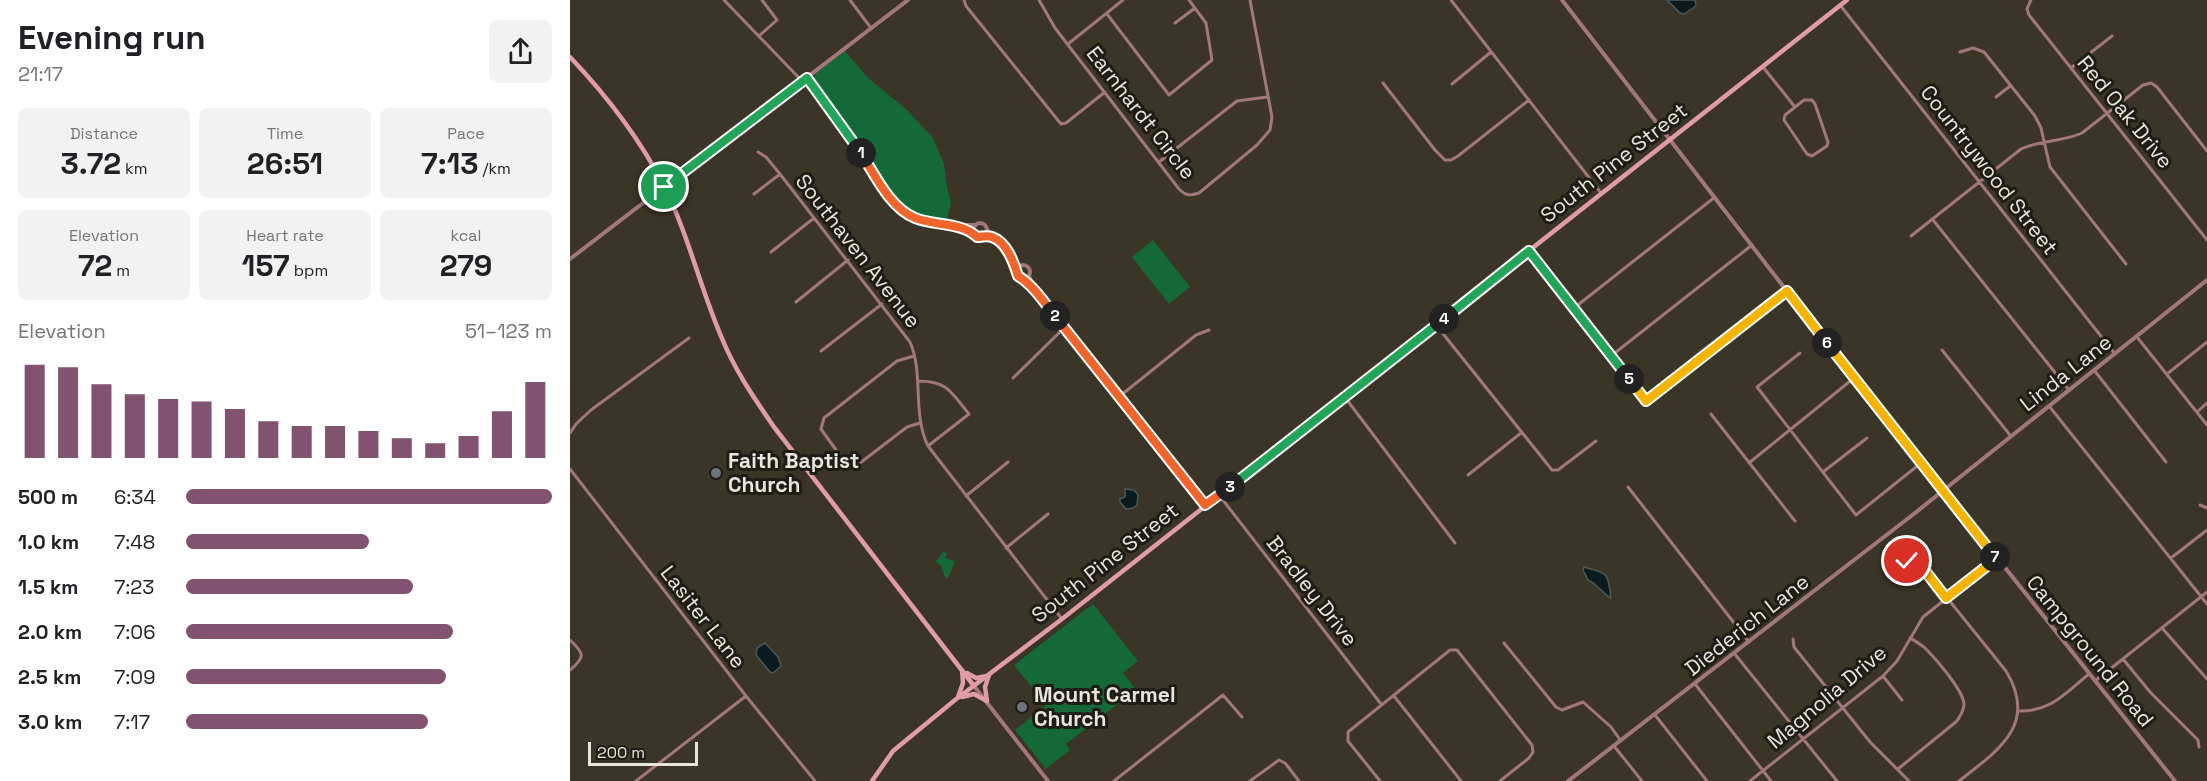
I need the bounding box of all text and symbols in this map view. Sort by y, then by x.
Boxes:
text: Evening run [18,17,206,59]
button: share [489,20,552,83]
street label: Earnhardt Circle [1081,41,1202,185]
street label: Red Oak Drive [2072,50,2179,174]
text: 21:17 [18,61,63,87]
street label: Countrywood Street [1915,79,2064,260]
street label: South Pine Street [1535,97,1693,228]
text: Distance [70,123,138,144]
text: Time [267,123,303,144]
text: Pace [447,123,485,144]
pin: 1 [846,138,876,168]
text: 1 [857,142,865,163]
text: 3.72 [61,144,121,183]
text: 26:51 [247,144,323,183]
text: 7:13 [421,144,478,183]
text: km [121,158,147,179]
text: /km [478,158,511,179]
pin [638,161,689,212]
street label: Southaven Avenue [790,168,927,333]
icon: arrive [647,170,680,203]
text: Elevation [69,225,139,246]
text: Heart rate [246,225,324,246]
text: kcal [451,225,481,246]
text: 72 [78,246,112,285]
text: 157 [242,246,290,285]
text: 279 [440,246,492,285]
text: m [112,260,130,281]
text: bpm [290,260,328,281]
pin: 2 [1040,301,1070,331]
pin: 4 [1429,304,1459,334]
text: 2 [1050,305,1060,326]
text: 4 [1439,308,1449,329]
text: Elevation [18,318,106,344]
text: 51–123 m [465,318,552,344]
pin: 6 [1812,328,1842,358]
street label: Linda Lane [2014,328,2117,417]
text: 6 [1822,332,1832,353]
pin: 5 [1614,364,1644,394]
text: 5 [1624,368,1634,389]
place label: Faith Baptist Church [728,447,859,498]
marker: Faith Baptist Church [709,466,723,480]
pin: 3 [1215,472,1245,502]
text: 3 [1225,476,1235,497]
text: 500 m [18,484,78,510]
text: 6:34 [114,484,156,510]
street label: South Pine Street [1026,497,1184,628]
text: 1.0 km [18,529,79,555]
text: 7:48 [114,529,155,555]
street label: Bradley Drive [1261,530,1364,651]
pin [1881,535,1932,586]
pin: 7 [1980,542,2010,572]
icon: check [1890,544,1923,577]
text: 7 [1991,546,1999,567]
street label: Lasiter Lane [655,560,752,674]
street label: Diederich Lane [1679,568,1814,681]
street label: Campground Road [2021,569,2160,732]
text: 1.5 km [18,574,78,600]
text: 7:23 [114,574,154,600]
text: 2.0 km [18,619,82,645]
text: 7:06 [114,619,155,645]
street label: Magnolia Drive [1762,639,1892,754]
text: 2.5 km [18,664,81,690]
text: 7:09 [114,664,155,690]
place label: Mount Carmel Church [1034,681,1175,732]
marker: Mount Carmel Church [1015,700,1029,714]
text: 3.0 km [18,709,82,735]
text: 7:17 [114,709,150,735]
scale bar [588,739,698,766]
text: 200 m [597,742,645,763]

